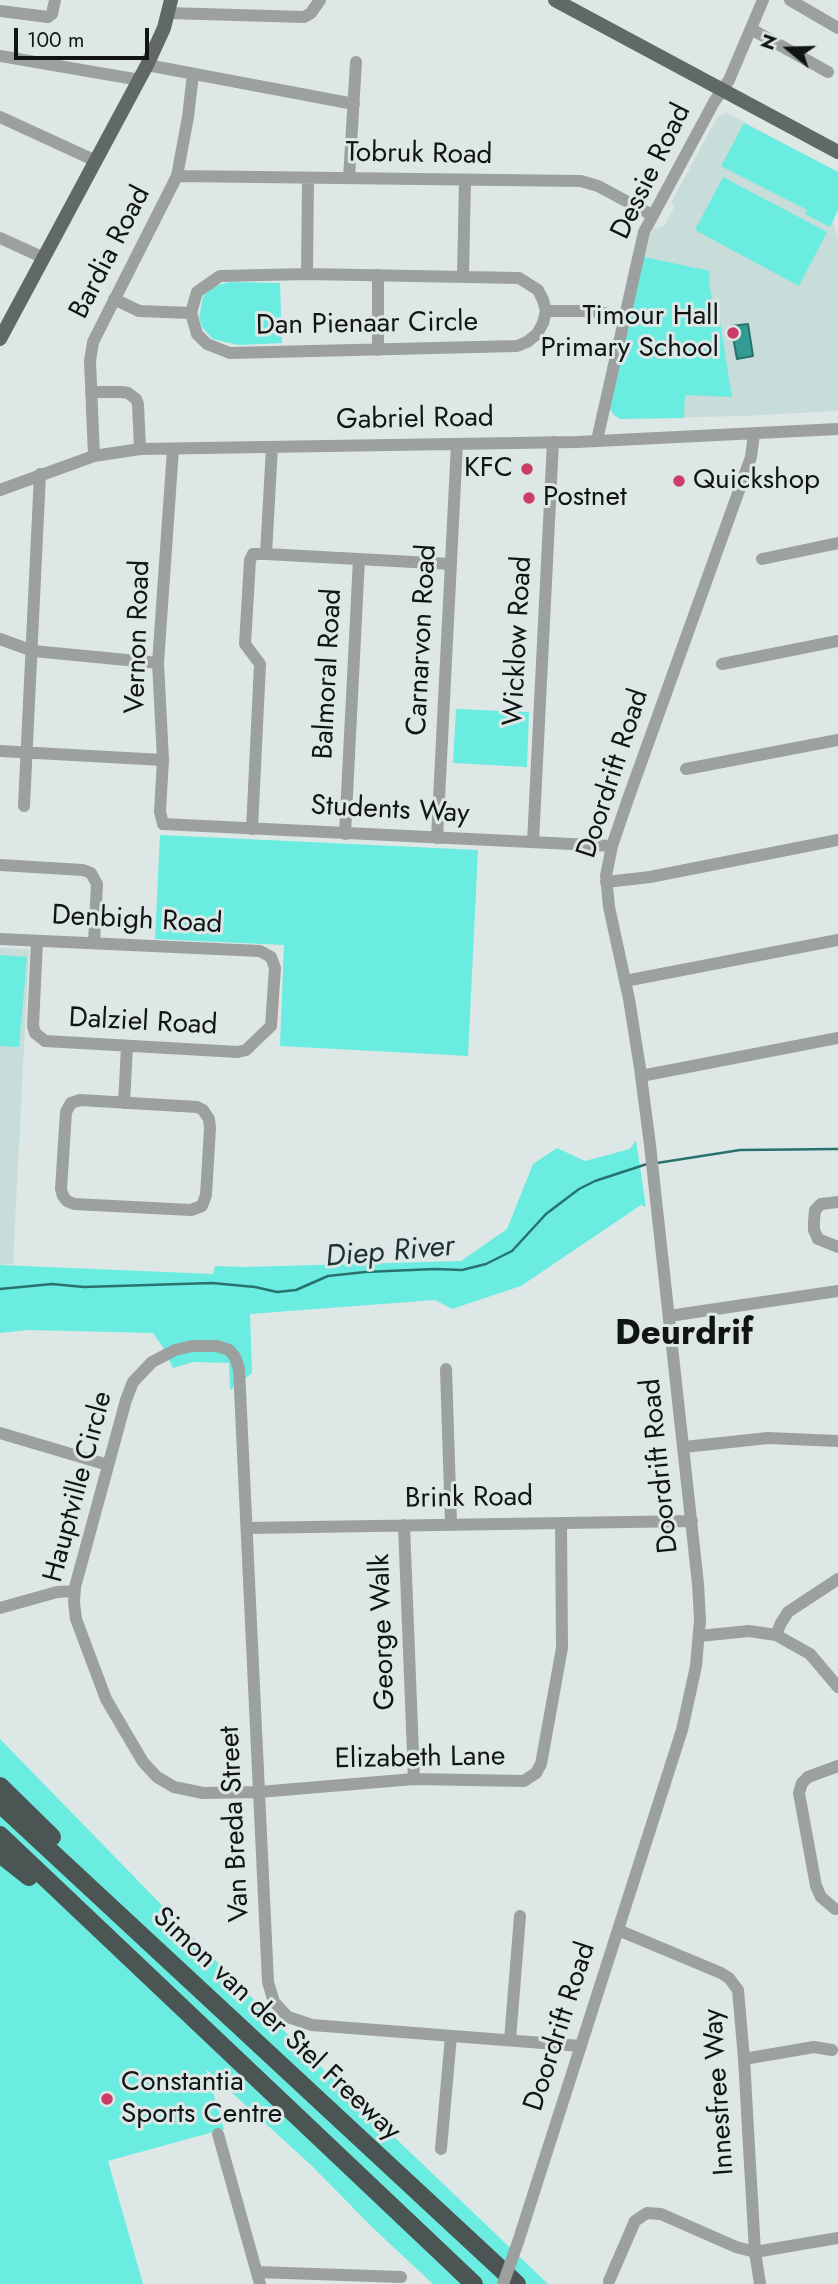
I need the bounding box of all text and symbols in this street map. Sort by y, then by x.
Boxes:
scale bar [18,14,152,58]
north arrow [754,14,824,84]
text: 100 m [27,25,84,55]
text: N [753,30,784,54]
street label: Dessie Road [605,99,699,245]
street label: Tobruk Road [345,137,493,173]
street label: Bardia Road [63,181,159,325]
place label: Timour Hall Primary School [540,300,719,366]
street label: Dan Pienaar Circle [256,306,478,344]
marker: Timour Hall Primary School [725,325,741,341]
street label: Gabriel Road [336,402,494,438]
place label: KFC [464,452,513,486]
marker: KFC [519,461,535,477]
place label: Quickshop [693,464,820,498]
marker: Quickshop [671,473,687,489]
place label: Postnet [543,481,627,515]
marker: Postnet [521,490,537,506]
street label: Carnarvon Road [401,543,445,737]
street label: Wicklow Road [498,555,540,727]
street label: Vernon Road [120,560,158,714]
street label: Balmoral Road [308,588,350,760]
street label: Doordrift Road [571,685,657,863]
street label: Students Way [310,790,470,832]
street label: Denbigh Road [51,900,223,942]
street label: Dalziel Road [68,1002,218,1044]
water label: Diep River [324,1229,456,1277]
district label: Deurdrif [615,1315,753,1357]
street label: Doordrift Road [635,1377,687,1555]
street label: Hauptville Circle [37,1388,121,1586]
street label: Brink Road [405,1481,533,1517]
street label: George Walk [364,1553,404,1711]
street label: Van Breda Street [214,1725,258,1923]
street label: Elizabeth Lane [334,1741,506,1777]
street label: Simon van der Stel Freeway [145,1901,407,2149]
street label: Doordrift Road [518,1938,604,2116]
street label: Innesfree Way [697,2008,743,2176]
place label: Constantia Sports Centre [121,2066,282,2132]
marker: Constantia Sports Centre [99,2091,115,2107]

